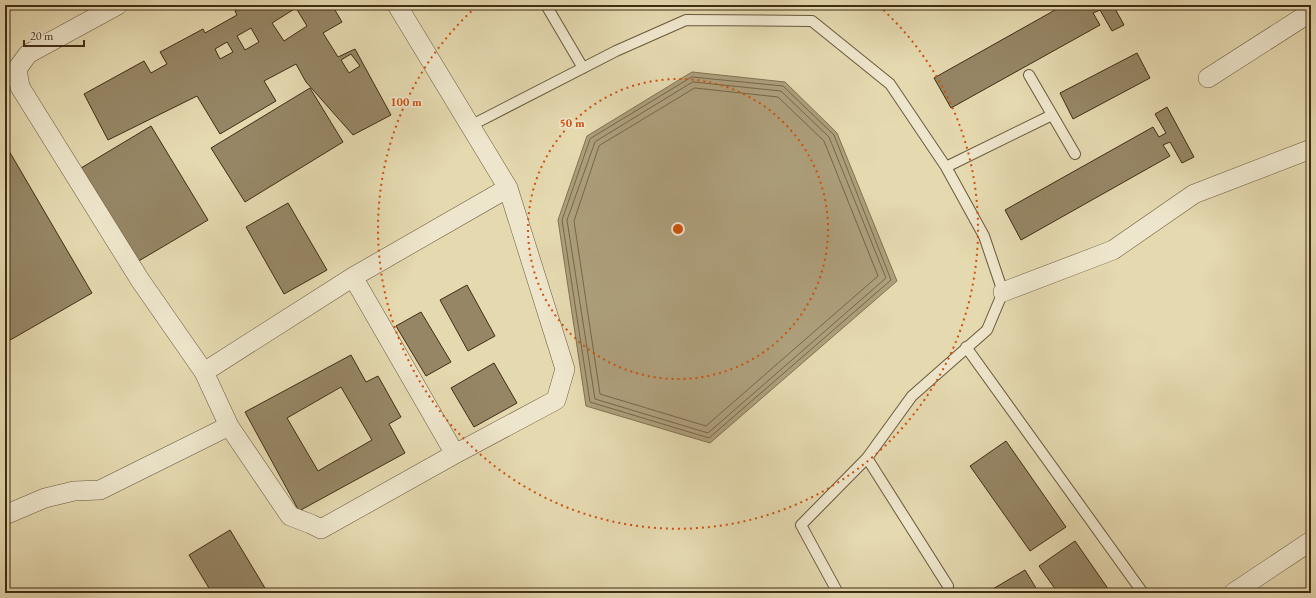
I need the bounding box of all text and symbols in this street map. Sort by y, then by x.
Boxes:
scale bar [24,22,84,48]
text: 20 m [30,28,54,44]
text: 100 m [390,94,422,110]
text: 50 m [559,115,585,131]
centre of rings [671,222,685,236]

